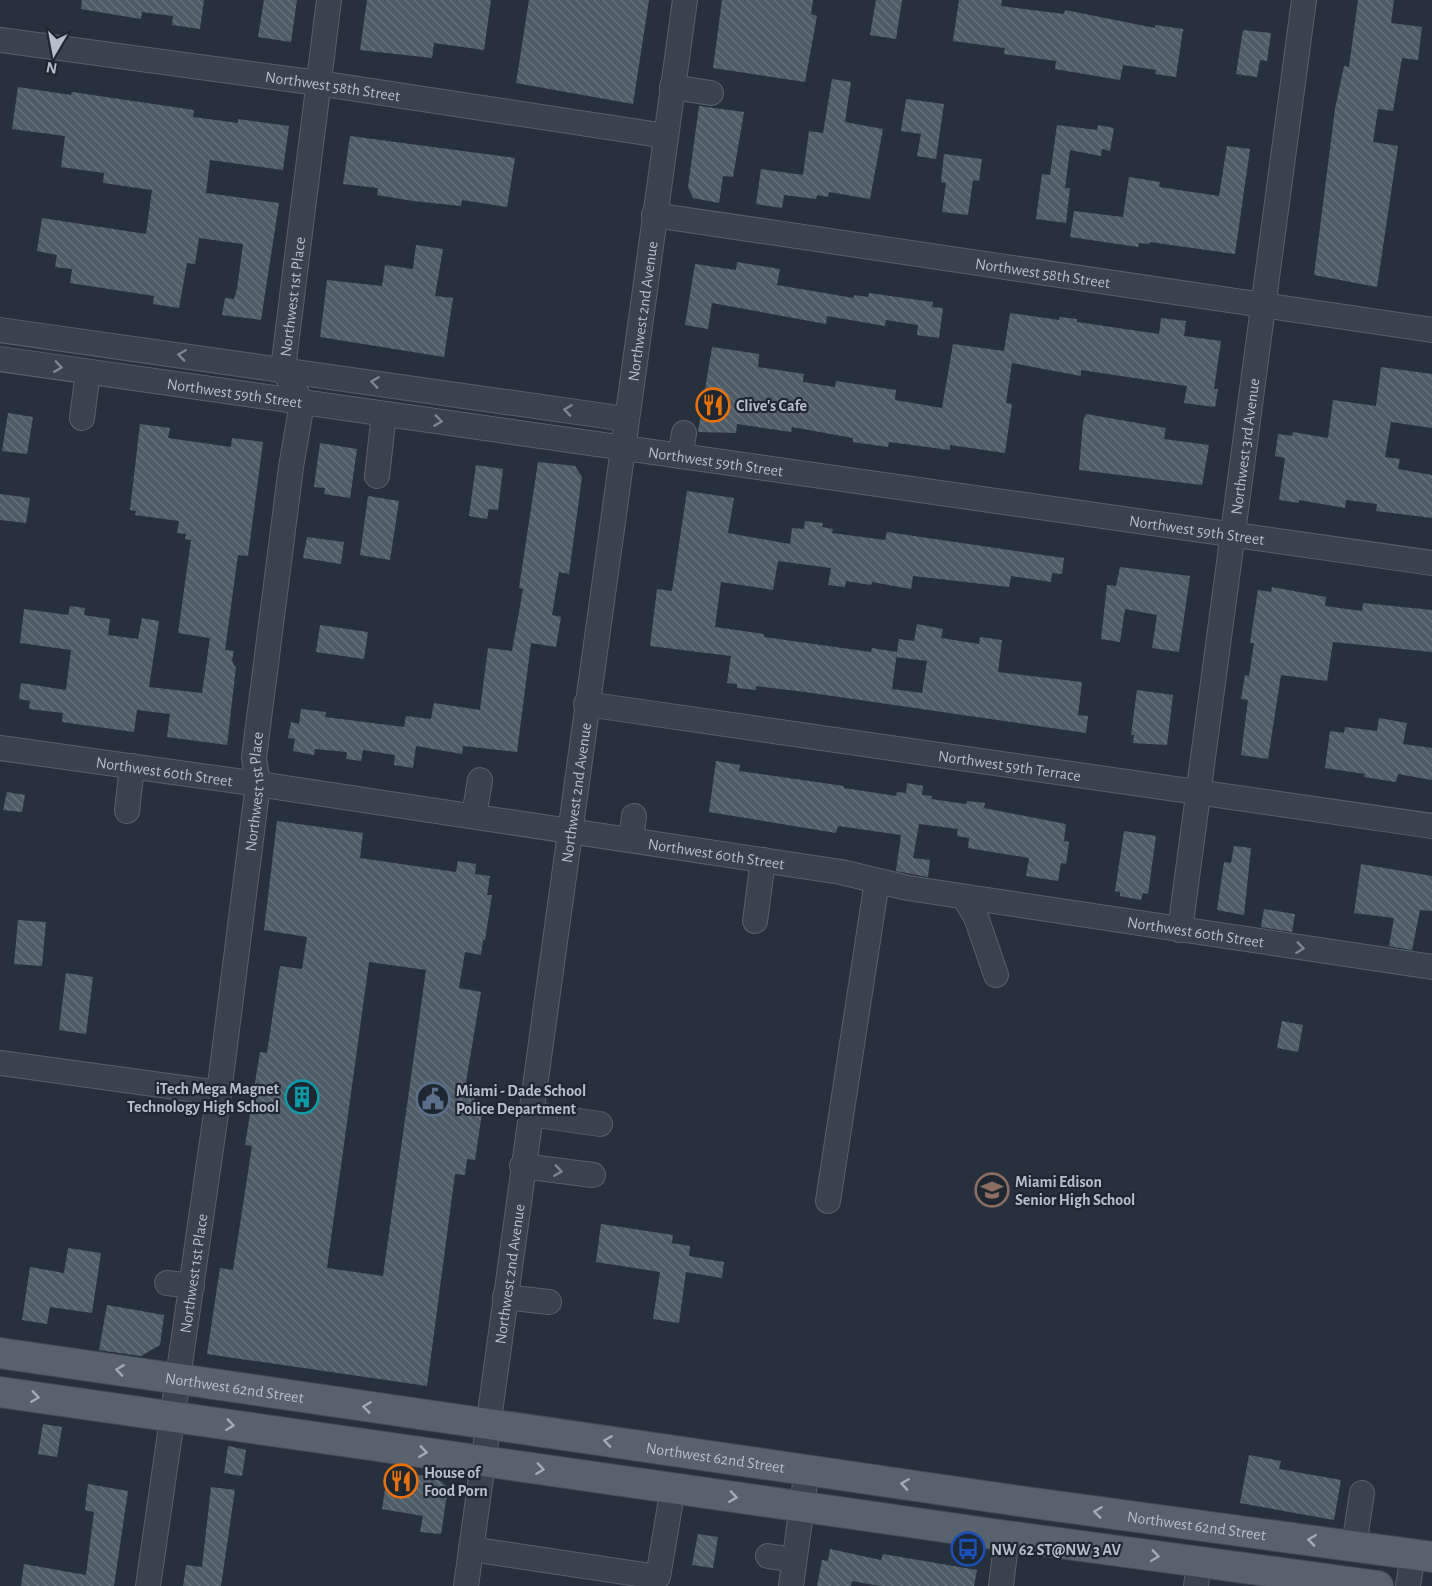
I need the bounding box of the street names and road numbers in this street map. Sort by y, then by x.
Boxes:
street label: Northwest 58th Street [264,69,401,104]
street label: Northwest 1st Place [278,236,308,358]
street label: Northwest 2nd Avenue [625,240,661,382]
street label: Northwest 58th Street [974,256,1111,291]
street label: Northwest 59th Street [166,376,303,411]
street label: Northwest 3rd Avenue [1228,377,1263,516]
street label: Northwest 59th Street [647,444,784,479]
street label: Northwest 59th Street [1128,513,1265,548]
street label: Northwest 2nd Avenue [559,722,594,864]
street label: Northwest 1st Place [243,731,267,852]
street label: Northwest 59th Terrace [937,748,1082,784]
street label: Northwest 60th Street [95,754,234,789]
street label: Northwest 60th Street [647,836,786,872]
street label: Northwest 60th Street [1126,914,1265,951]
street label: Northwest 2nd Avenue [492,1203,528,1345]
street label: Northwest 1st Place [178,1213,211,1334]
street label: Northwest 62nd Street [164,1370,305,1406]
street label: Northwest 62nd Street [645,1440,786,1476]
street label: Northwest 62nd Street [1126,1509,1267,1543]

